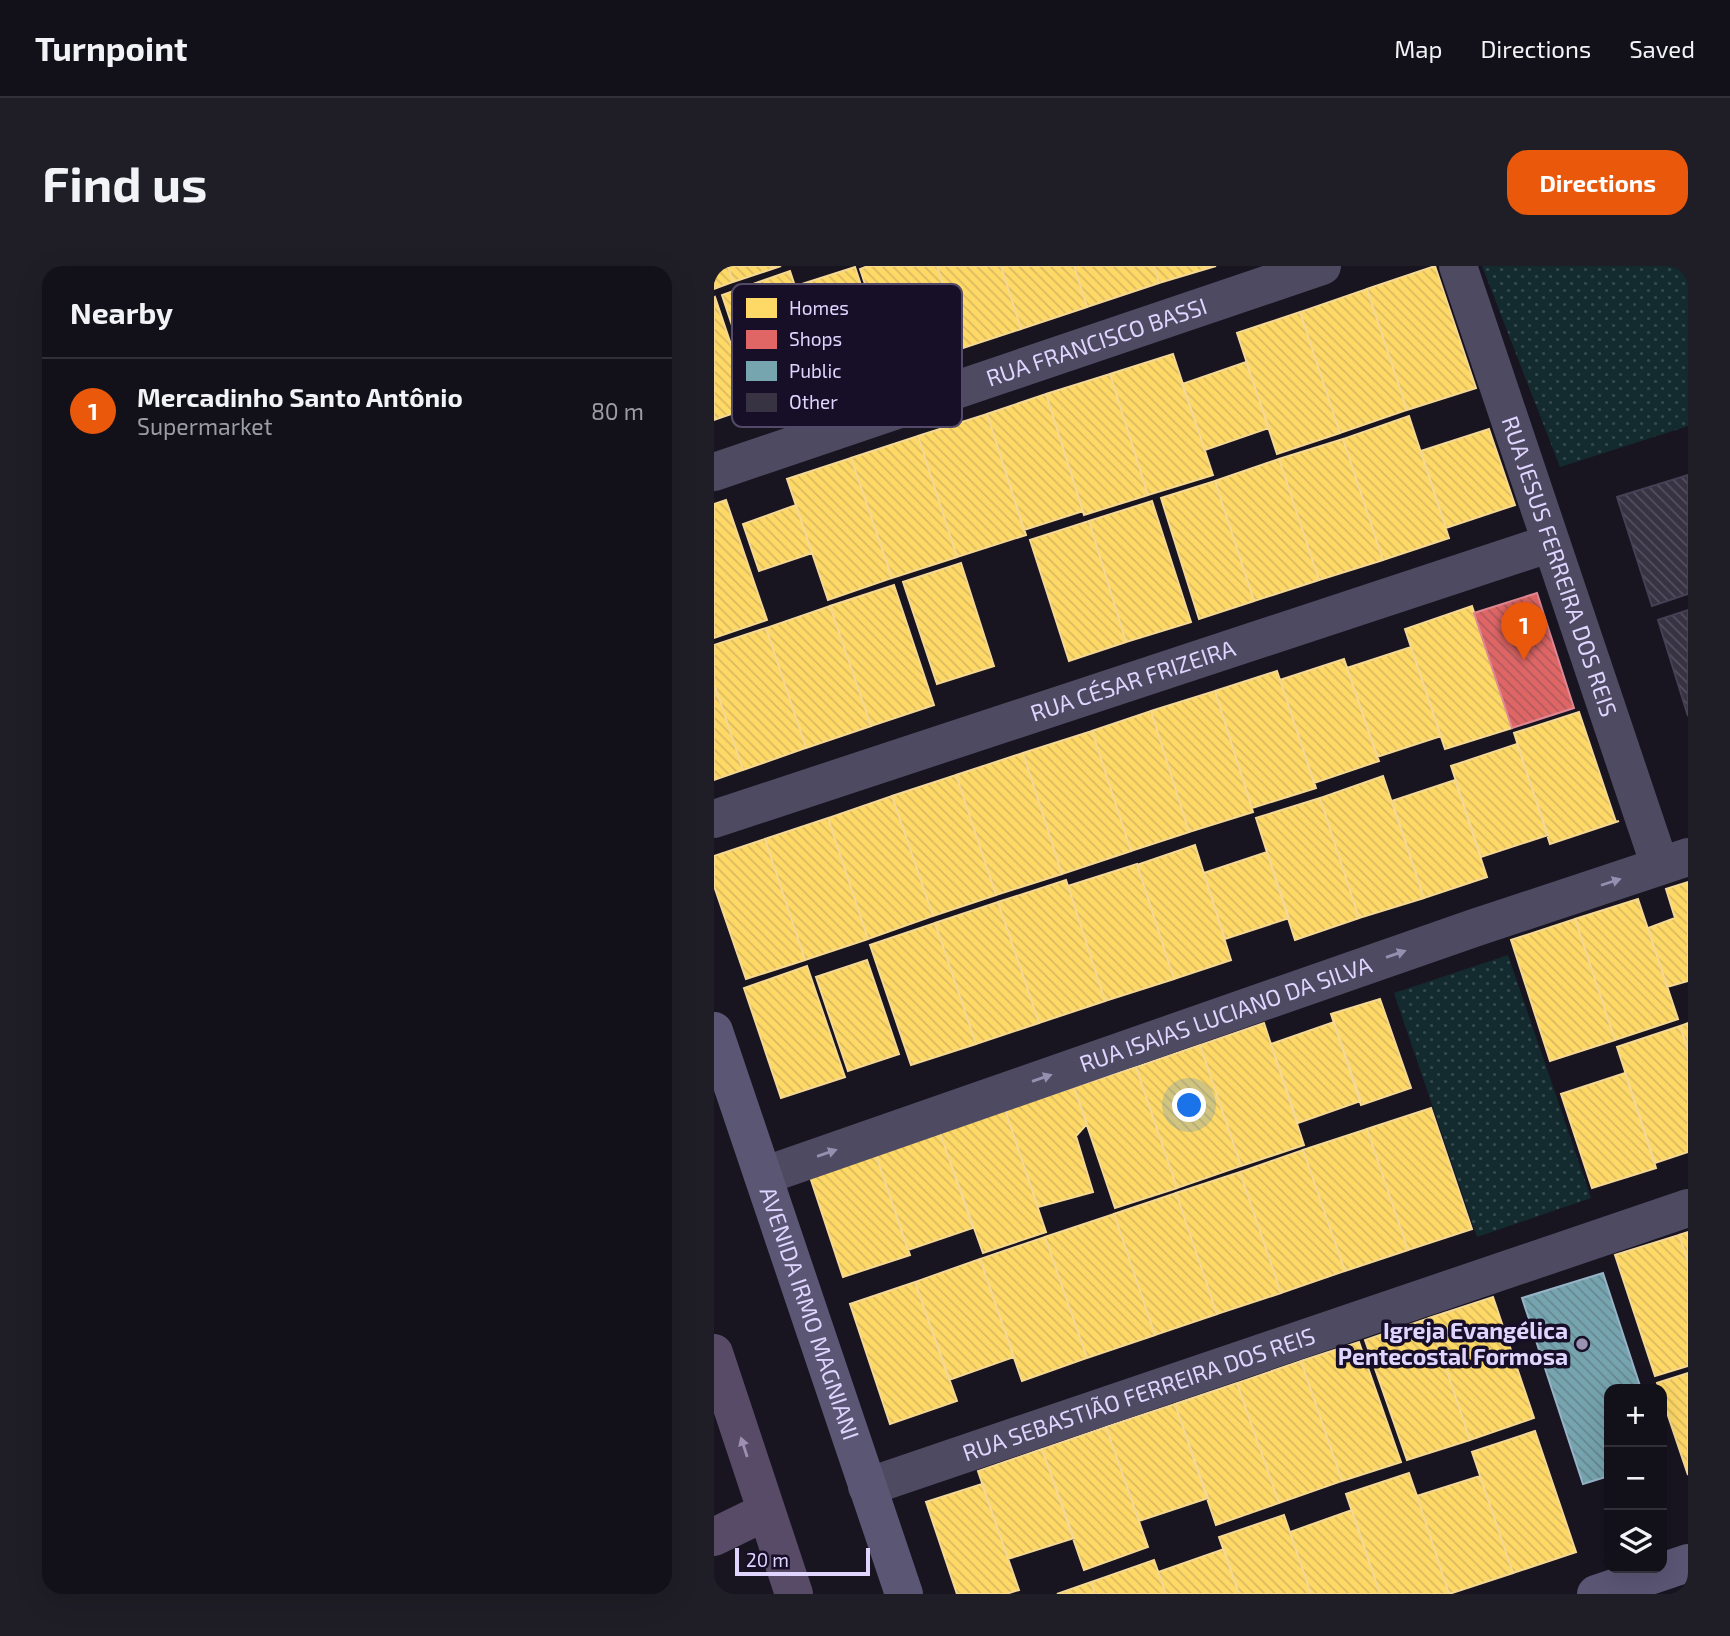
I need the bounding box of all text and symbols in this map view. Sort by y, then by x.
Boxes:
text: Turnpoint [35,28,188,68]
text: Map [1394,34,1442,63]
text: Directions [1480,34,1591,63]
text: Saved [1629,34,1695,63]
button: Directions [1507,150,1688,215]
text: Find us [42,153,207,212]
legend [732,284,962,427]
street label: RUA FRANCISCO BASSI [982,291,1210,392]
text: Nearby [70,294,173,330]
text: Homes [789,296,849,319]
text: Shops [789,327,842,350]
text: Public [789,359,842,382]
text: Mercadinho Santo Antônio [137,381,463,412]
text: Other [789,390,838,413]
text: 1 [88,397,98,425]
text: 80 m [591,397,644,425]
text: Supermarket [137,412,272,440]
street label: RUA JESUS FERREIRA DOS REIS [1497,412,1624,720]
pin: 1 [1501,602,1547,660]
street label: RUA CÉSAR FRIZEIRA [1026,633,1239,727]
one-way arrow [1601,876,1622,887]
one-way arrow [1385,948,1406,959]
street label: RUA ISAIAS LUCIANO DA SILVA [1076,950,1376,1078]
one-way arrow [1032,1072,1053,1083]
your location [1172,1088,1206,1122]
one-way arrow [817,1147,838,1158]
street label: AVENIDA IRMO MAGNIANI [755,1183,866,1443]
place label: Igreja Evangélica Pentecostal Formosa [1338,1316,1568,1370]
street label: RUA SEBASTIÃO FERREIRA DOS REIS [959,1321,1318,1467]
marker: Igreja Evangélica Pentecostal Formosa [1574,1336,1590,1352]
map controls [1604,1384,1667,1573]
button: + [1604,1384,1667,1447]
one-way arrow [739,1436,749,1457]
button: − [1604,1447,1667,1510]
button: layers [1604,1510,1667,1573]
scale bar [735,1545,870,1577]
text: 20 m [746,1548,789,1571]

